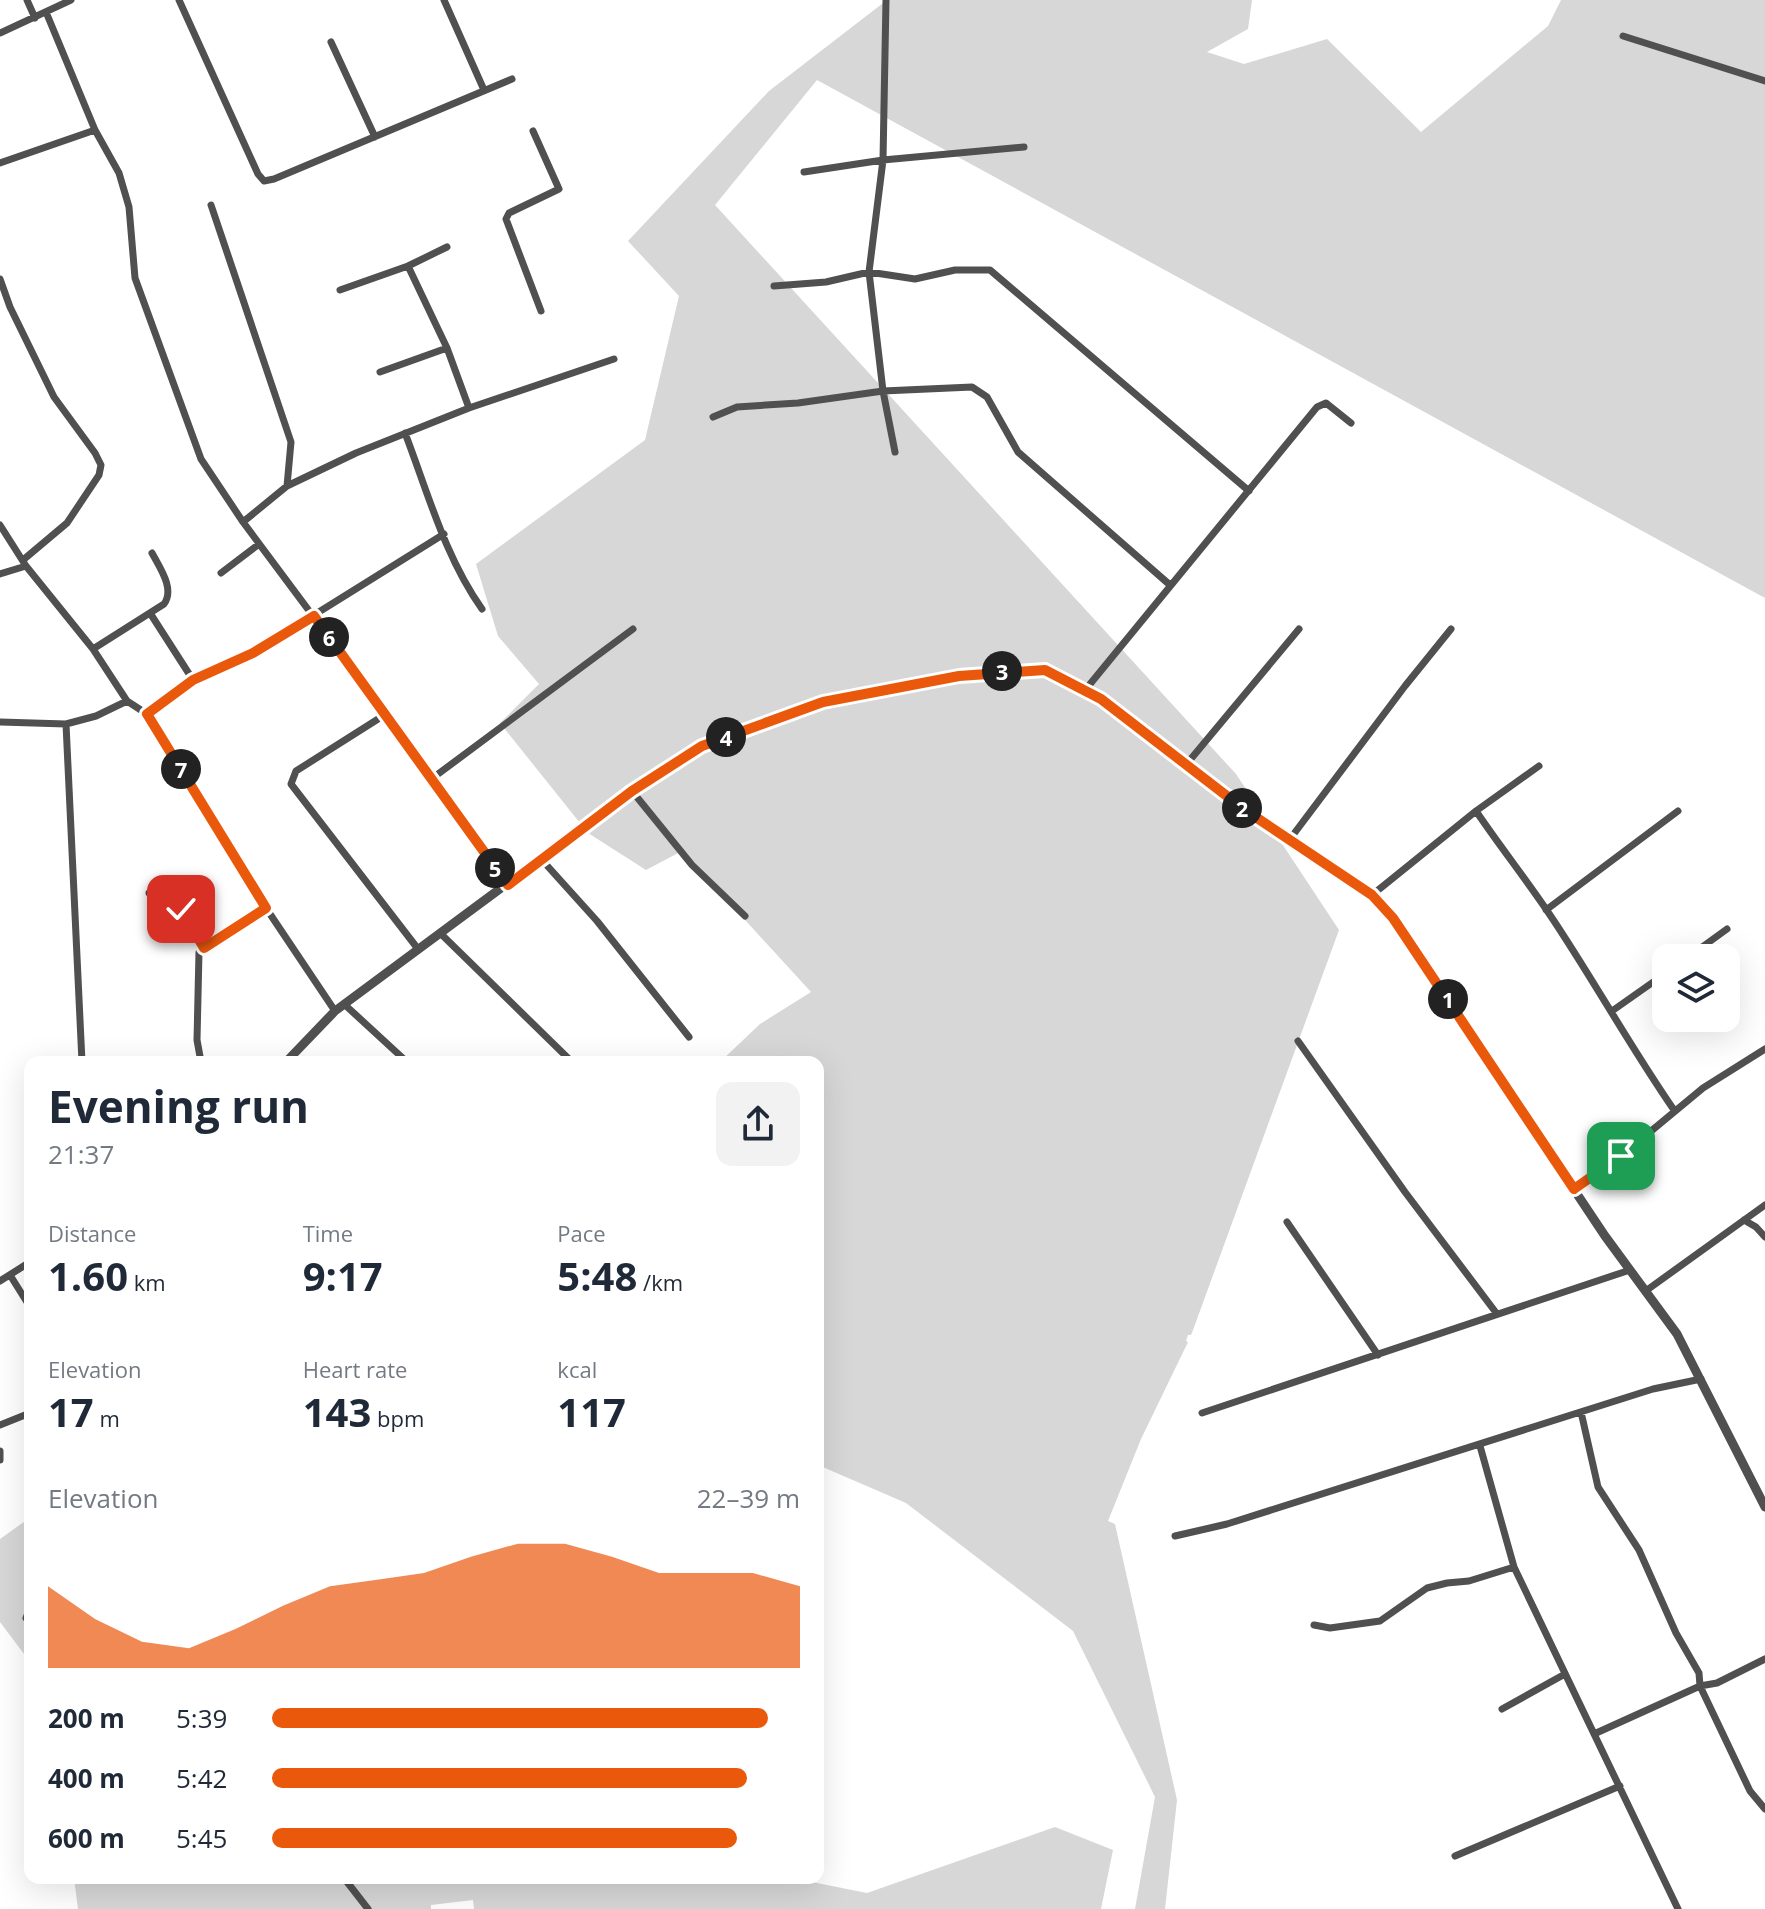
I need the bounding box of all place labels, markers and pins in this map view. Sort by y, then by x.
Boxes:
pin: 6 [309,617,349,657]
pin: 3 [982,651,1022,691]
pin: 4 [706,717,746,757]
pin: 7 [161,749,201,789]
pin: 2 [1222,788,1262,828]
pin: 5 [475,848,515,888]
pin [147,875,215,943]
pin: 1 [1428,979,1468,1019]
pin [1587,1122,1655,1190]

